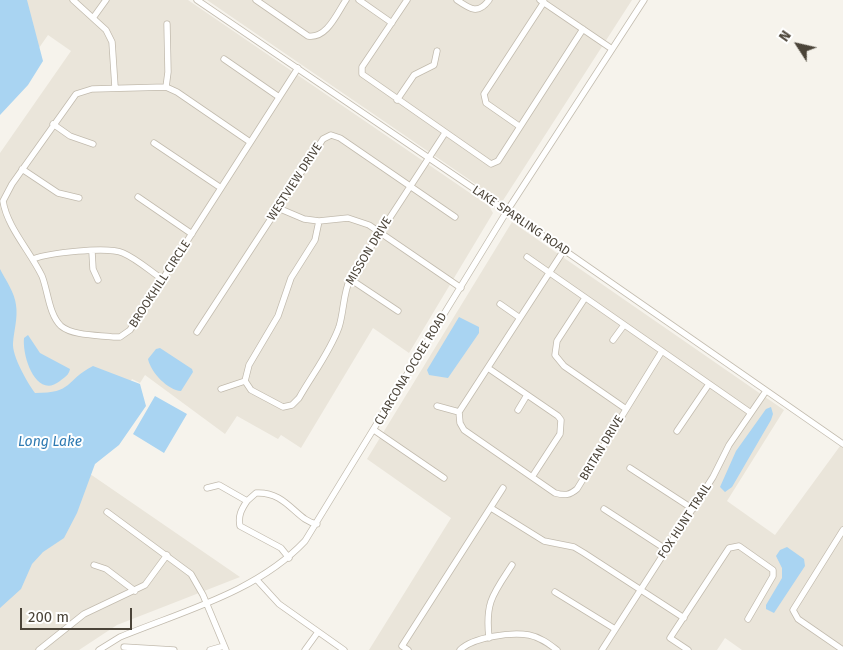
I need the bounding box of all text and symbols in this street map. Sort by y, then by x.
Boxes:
north arrow [773,20,823,70]
text: N [776,27,795,45]
street label: WESTVIEW DRIVE [264,140,326,224]
street label: LAKE SPARLING ROAD [469,183,573,259]
street label: MISSON DRIVE [343,214,395,288]
street label: BROOKHILL CIRCLE [126,238,194,330]
street label: CLARCONA OCOEE ROAD [372,310,450,428]
street label: BRITAN DRIVE [577,413,627,483]
water label: Long Lake [18,434,82,450]
street label: FOX HUNT TRAIL [655,481,715,561]
scale bar [22,598,135,630]
text: 200 m [28,608,69,626]

